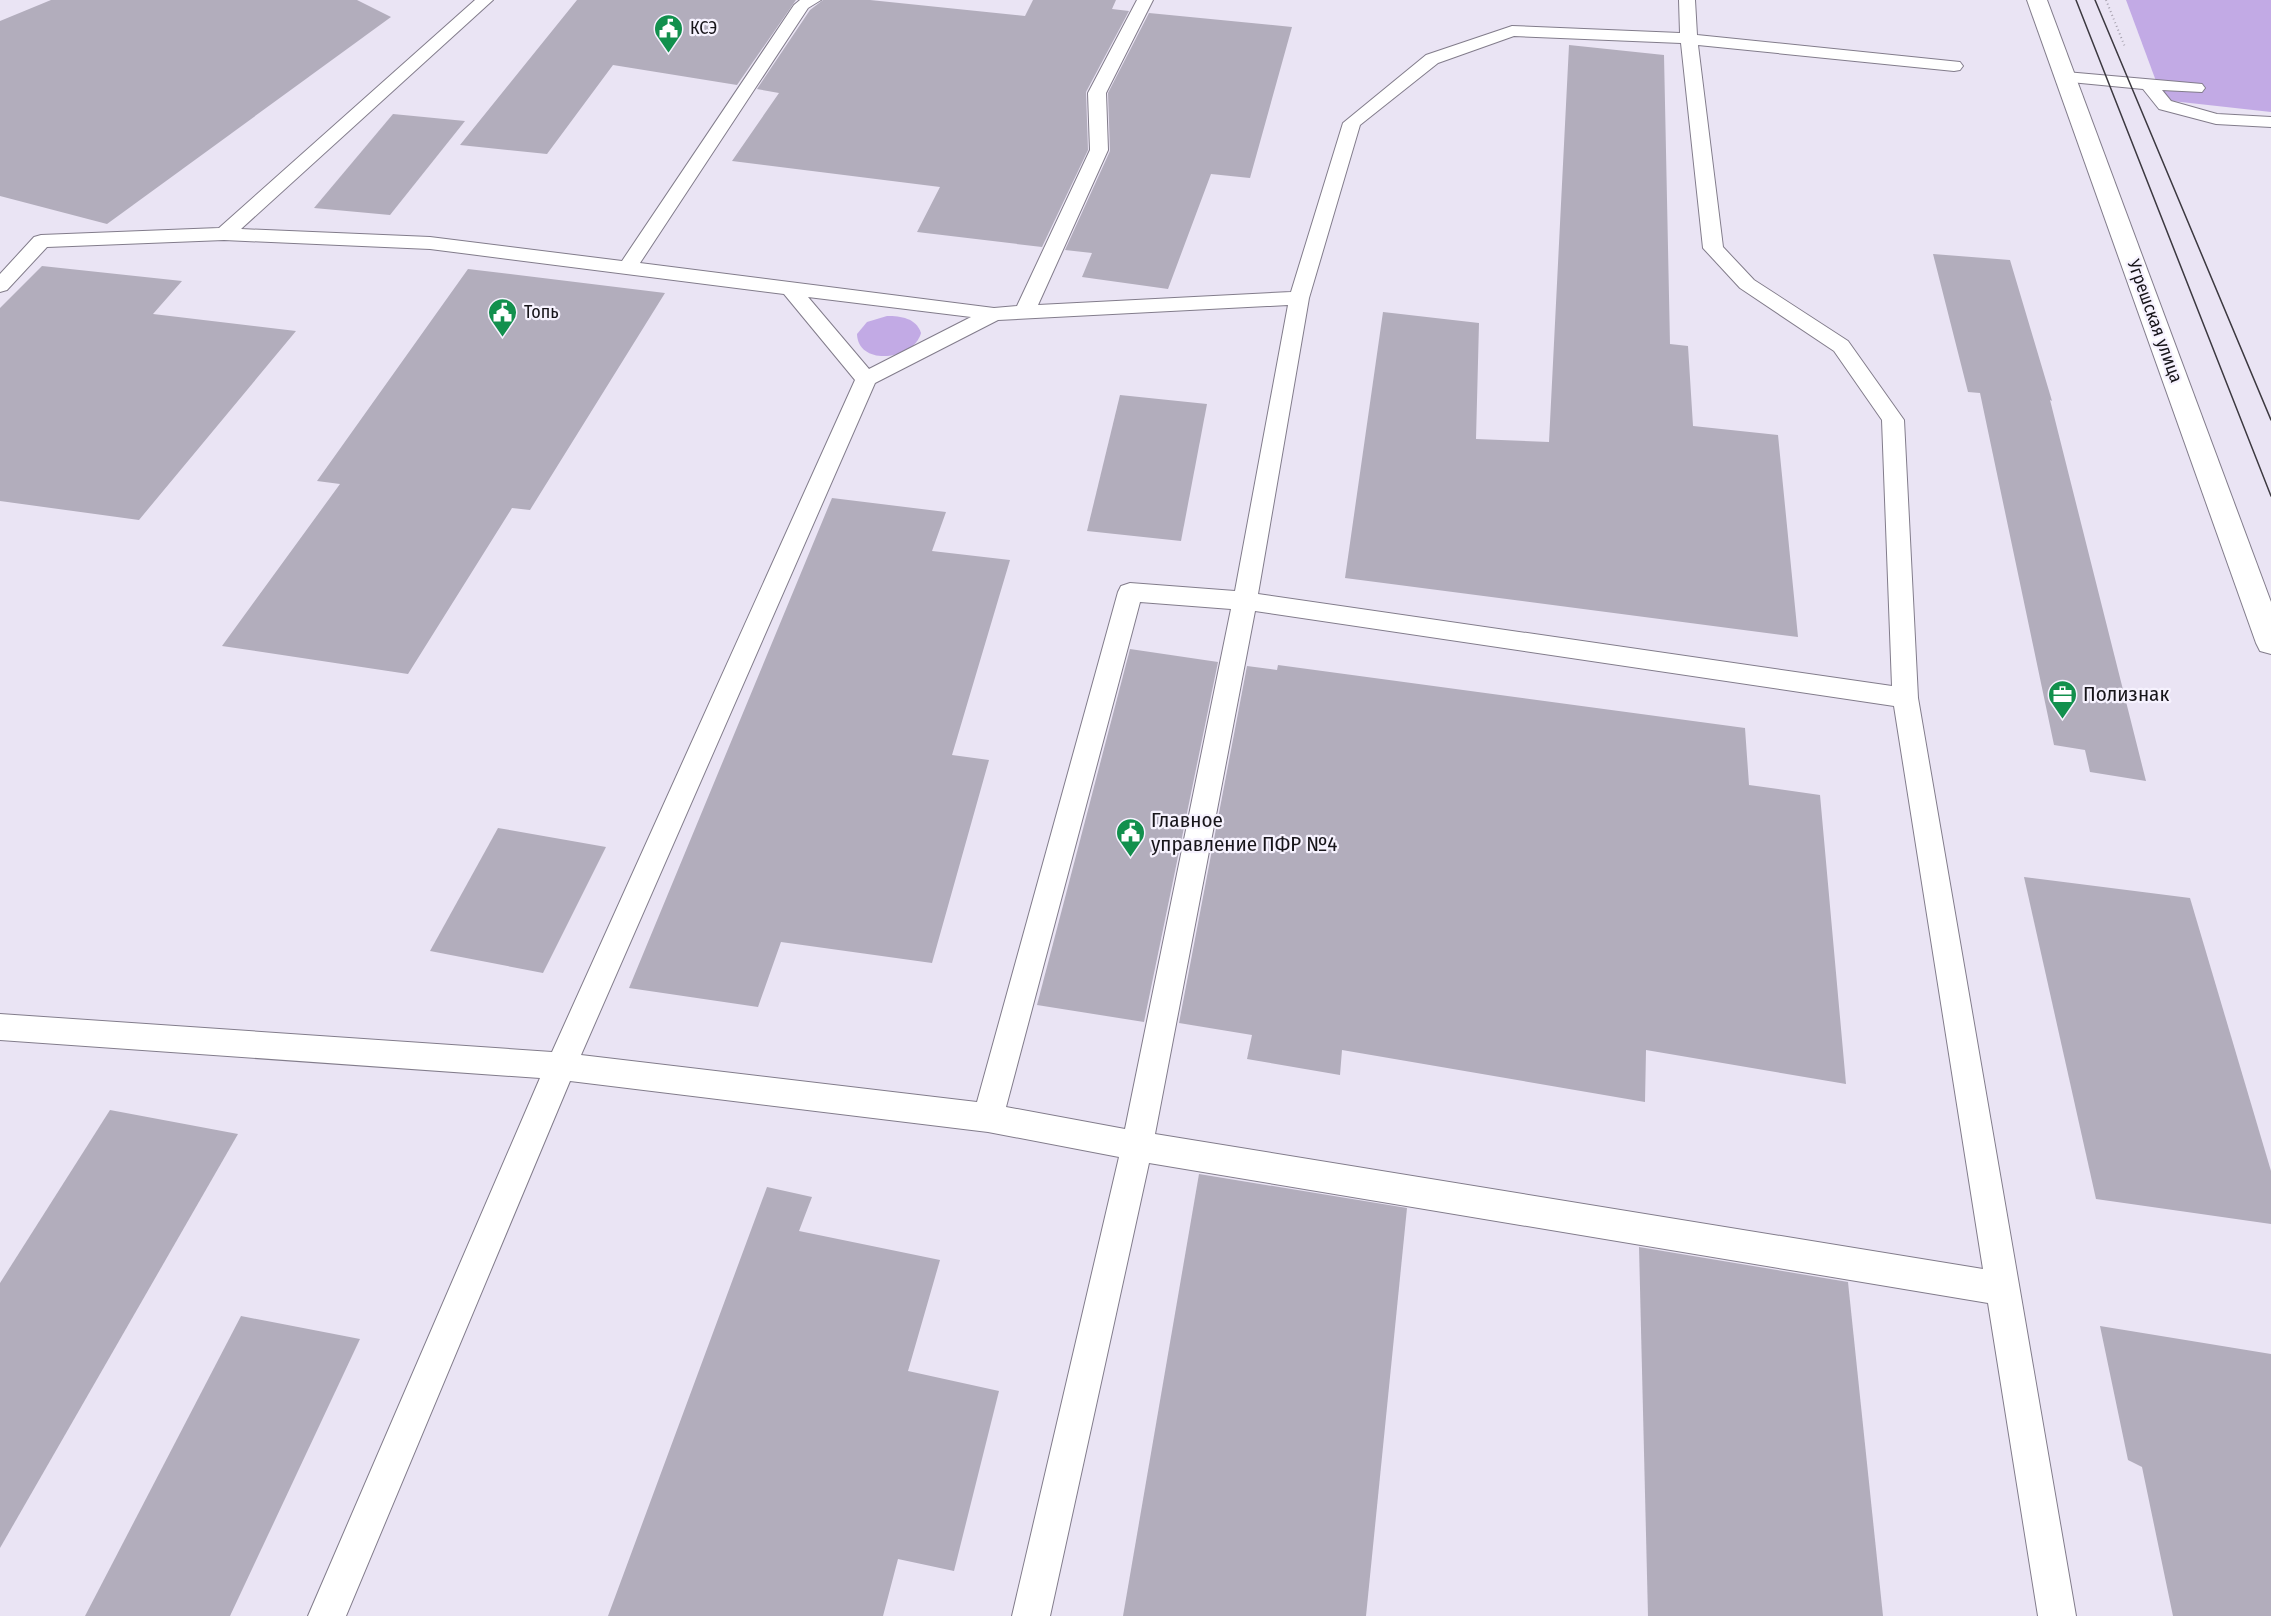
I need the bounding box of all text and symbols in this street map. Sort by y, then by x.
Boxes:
public building icon: КСЭ [653,12,685,54]
place label: КСЭ [690,17,717,39]
street label: Угрешская улица [2122,255,2188,386]
public building icon: Топь [487,296,519,338]
place label: Топь [524,301,559,323]
office icon: Полизнак [2046,678,2078,720]
place label: Полизнак [2083,681,2169,707]
place label: Главное управление ПФР №4 [1151,807,1337,857]
public building icon: Главное управление ПФР №4 [1114,816,1146,858]

